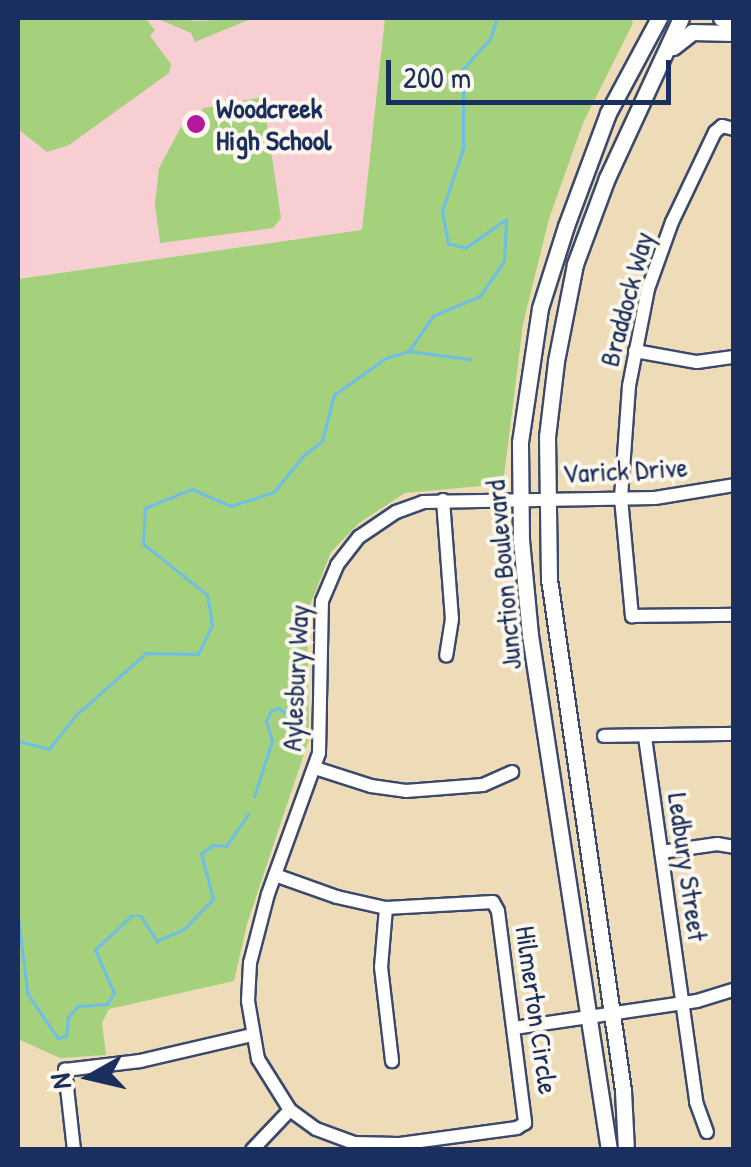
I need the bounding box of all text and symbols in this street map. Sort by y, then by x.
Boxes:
scale bar [391,40,676,102]
text: 200 m [403,57,471,97]
place label: Woodcreek High School [216,91,332,157]
marker: Woodcreek High School [185,113,207,135]
street label: Braddock Way [592,228,660,370]
street label: Varick Drive [562,450,688,490]
street label: Junction Boulevard [478,479,528,671]
street label: Aylesbury Way [274,604,316,752]
street label: Ledbury Street [661,791,715,943]
street label: Hilmerton Circle [509,924,565,1096]
north arrow [40,1027,140,1127]
text: N [40,1071,80,1091]

